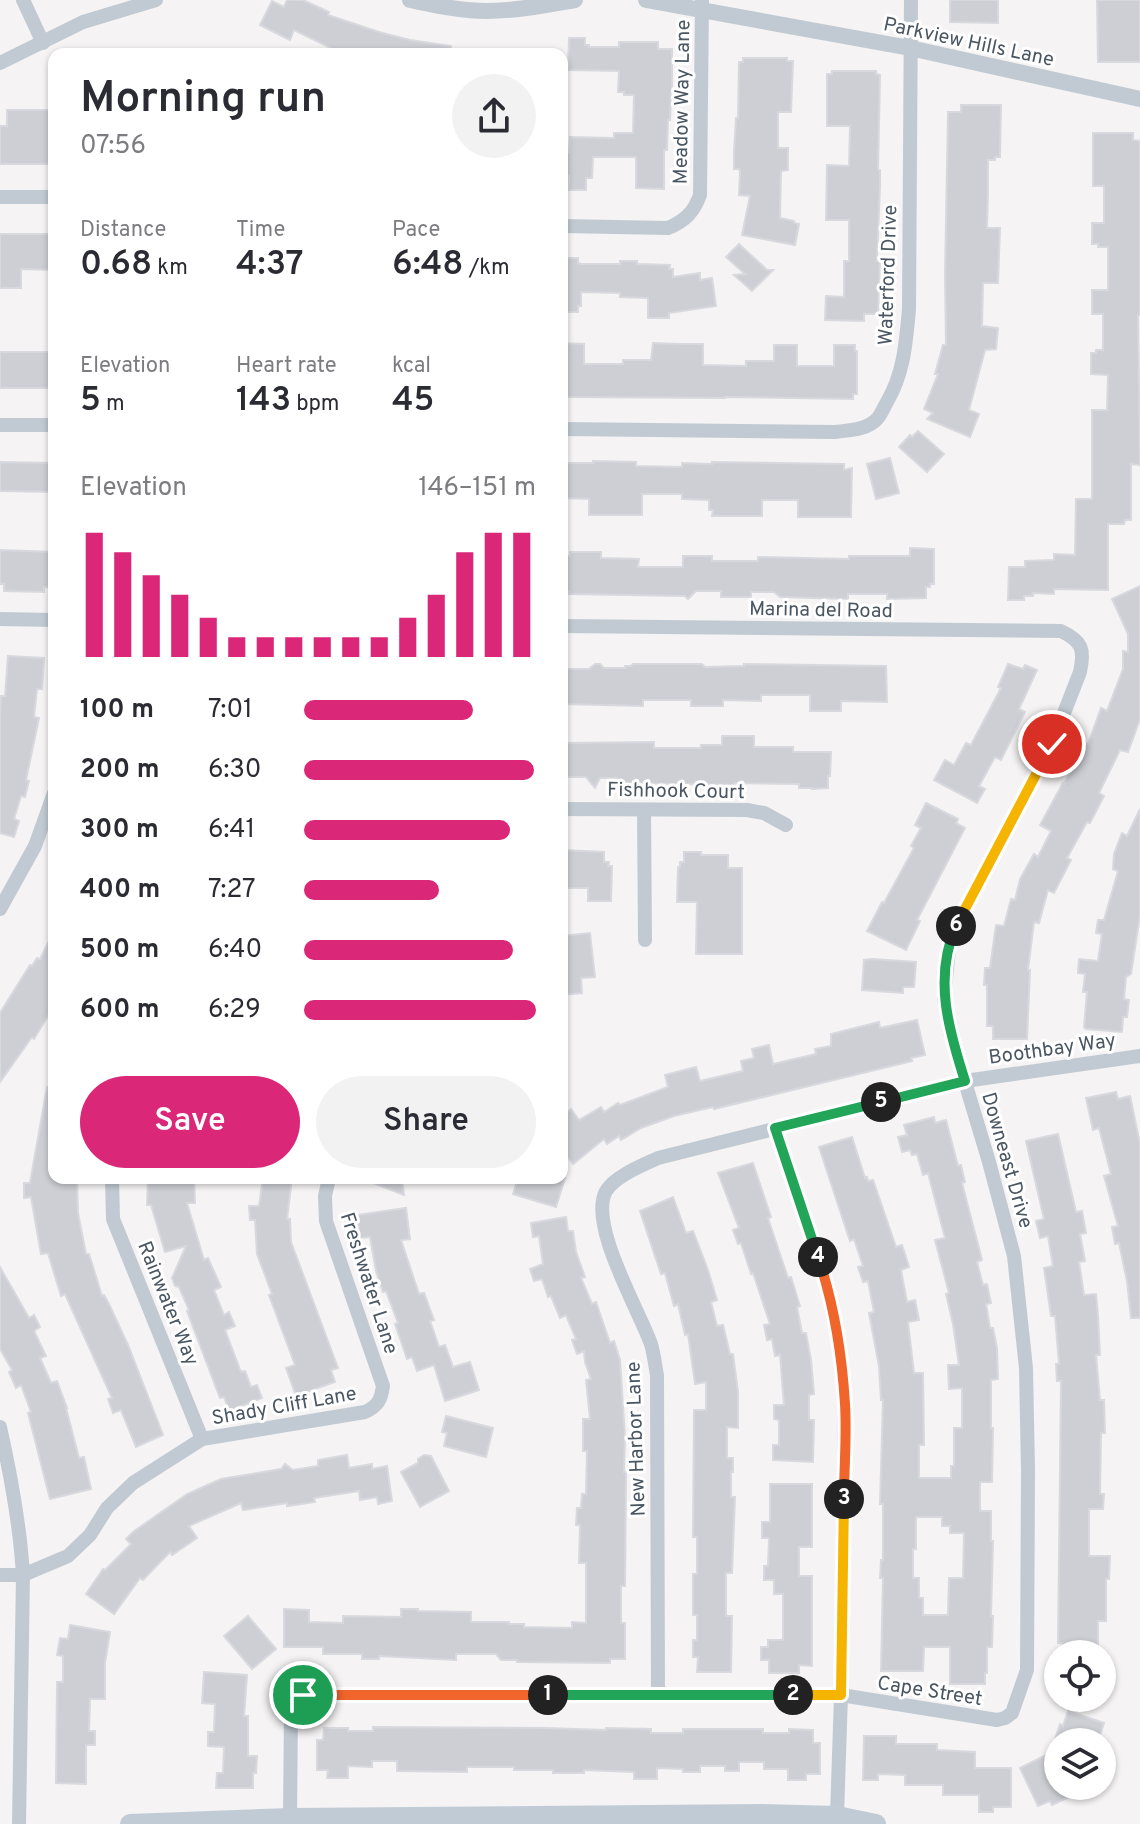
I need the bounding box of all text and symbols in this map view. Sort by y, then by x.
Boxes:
street label: Parkview Hills Lane [881,12,1056,74]
street label: Meadow Way Lane [669,19,697,185]
text: Morning run [80,72,326,128]
button: share [452,74,536,158]
text: 07:56 [80,130,146,163]
street label: Waterford Drive [874,204,904,346]
text: Distance [80,217,166,244]
text: Time [236,217,285,244]
text: Pace [392,217,440,244]
text: 0.68 [80,244,152,287]
text: 4:37 [236,244,304,287]
text: 6:48 [392,244,464,287]
text: km [152,255,188,282]
text: /km [464,255,510,282]
text: Elevation [80,353,170,380]
text: Heart rate [236,353,337,380]
text: kcal [392,353,431,380]
text: 5 [80,380,101,423]
text: 143 [236,380,291,423]
text: 45 [392,380,434,423]
text: m [101,391,125,418]
text: bpm [291,391,340,418]
text: Elevation [80,472,187,505]
text: 146–151 m [418,472,536,505]
street label: Marina del Road [749,597,893,625]
text: 100 m [80,694,154,727]
text: 7:01 [208,694,253,727]
pin [1018,710,1086,778]
icon: check [1030,722,1074,766]
text: 200 m [80,754,159,787]
text: 6:30 [208,754,261,787]
street label: Fishhook Court [607,778,745,806]
text: 300 m [80,814,159,847]
text: 6:41 [208,814,255,847]
text: 400 m [80,874,160,907]
text: 7:27 [208,874,256,907]
pin: 6 [936,906,976,946]
text: 6 [949,912,963,939]
text: 500 m [80,934,159,967]
text: 6:40 [208,934,262,967]
text: 600 m [80,994,160,1027]
text: 6:29 [208,994,261,1027]
street label: Boothbay Way [987,1028,1118,1072]
button: Save [80,1076,300,1168]
button: Share [316,1076,536,1168]
pin: 5 [861,1082,901,1122]
text: 5 [874,1088,888,1115]
street label: Downeast Drive [974,1090,1038,1232]
street label: Freshwater Lane [333,1209,403,1358]
pin: 4 [798,1237,838,1277]
street label: Rainwater Way [130,1238,204,1370]
text: 4 [811,1243,825,1270]
street label: New Harbor Lane [621,1361,653,1517]
street label: Shady Cliff Lane [210,1381,359,1432]
pin: 3 [824,1479,864,1519]
text: 3 [837,1485,851,1512]
map controls [1044,1640,1116,1800]
button: locate [1044,1640,1116,1712]
pin [269,1661,337,1729]
street label: Cape Street [875,1671,984,1713]
icon: arrive [281,1673,325,1717]
pin: 1 [528,1675,568,1715]
pin: 2 [773,1675,813,1715]
text: 1 [544,1681,552,1708]
text: 2 [786,1681,800,1708]
button: layers [1044,1728,1116,1800]

